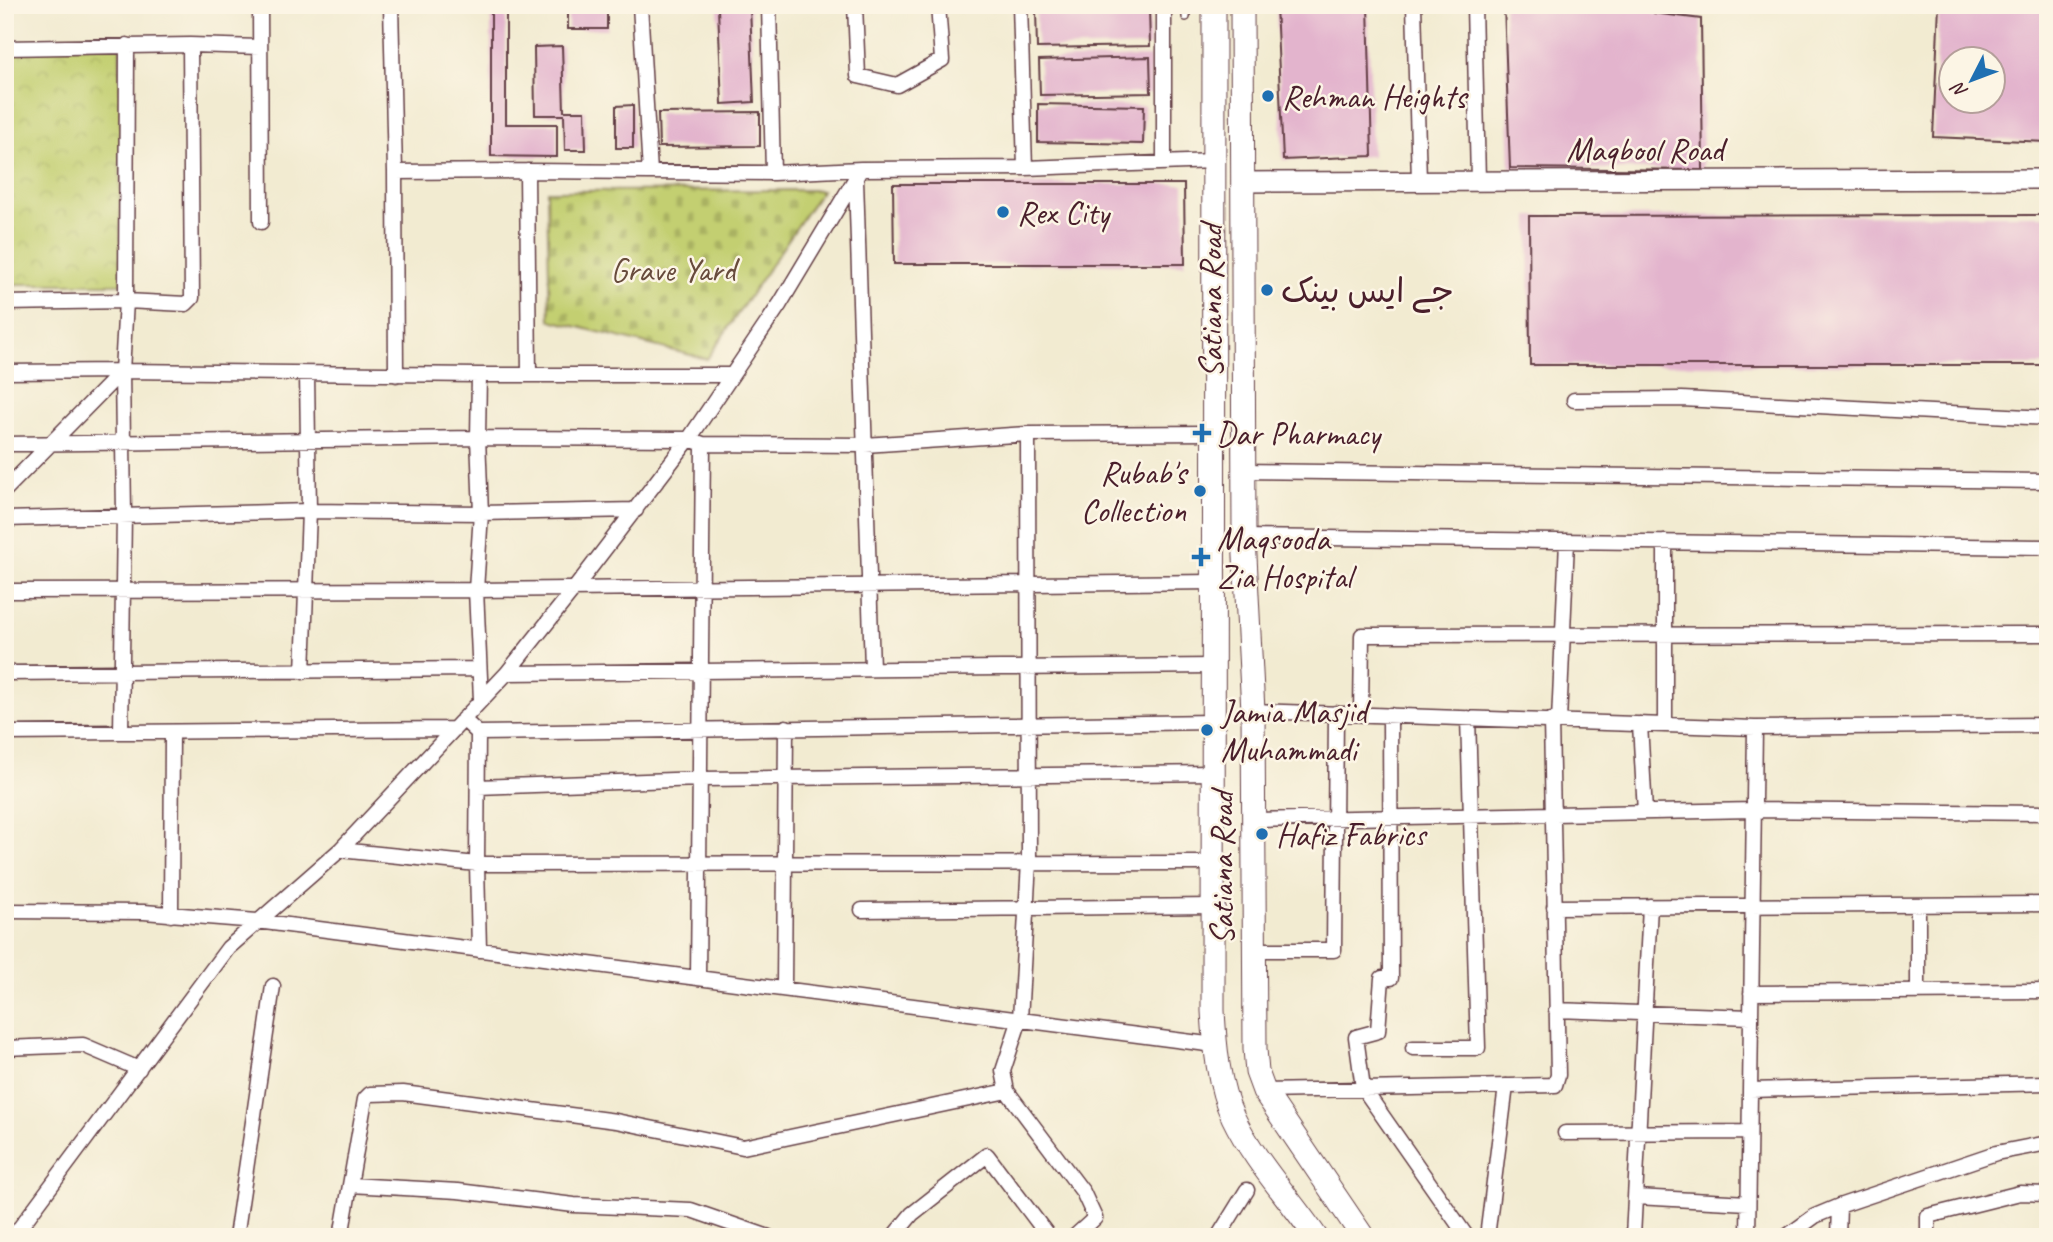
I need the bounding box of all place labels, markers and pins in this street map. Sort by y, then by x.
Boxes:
place label: Rehman Heights [1282,76,1469,118]
marker: Rehman Heights [1260,88,1276,104]
place label: Rex City [1017,192,1111,234]
marker: Rex City [995,204,1011,220]
place label: جے ایس بینک [1281,270,1454,313]
marker: جے ایس بینک [1259,282,1275,298]
place label: Dar Pharmacy [1216,413,1383,455]
marker: Dar Pharmacy [1194,425,1210,441]
place label: Rubab's Collection [1081,452,1189,532]
marker: Rubab's Collection [1192,483,1208,499]
place label: Maqsooda Zia Hospital [1217,518,1357,598]
marker: Maqsooda Zia Hospital [1191,547,1211,567]
place label: Jamia Masjid Muhammadi [1219,691,1372,771]
marker: Jamia Masjid Muhammadi [1199,722,1215,738]
place label: Hafiz Fabrics [1276,814,1428,856]
marker: Hafiz Fabrics [1254,826,1270,842]

